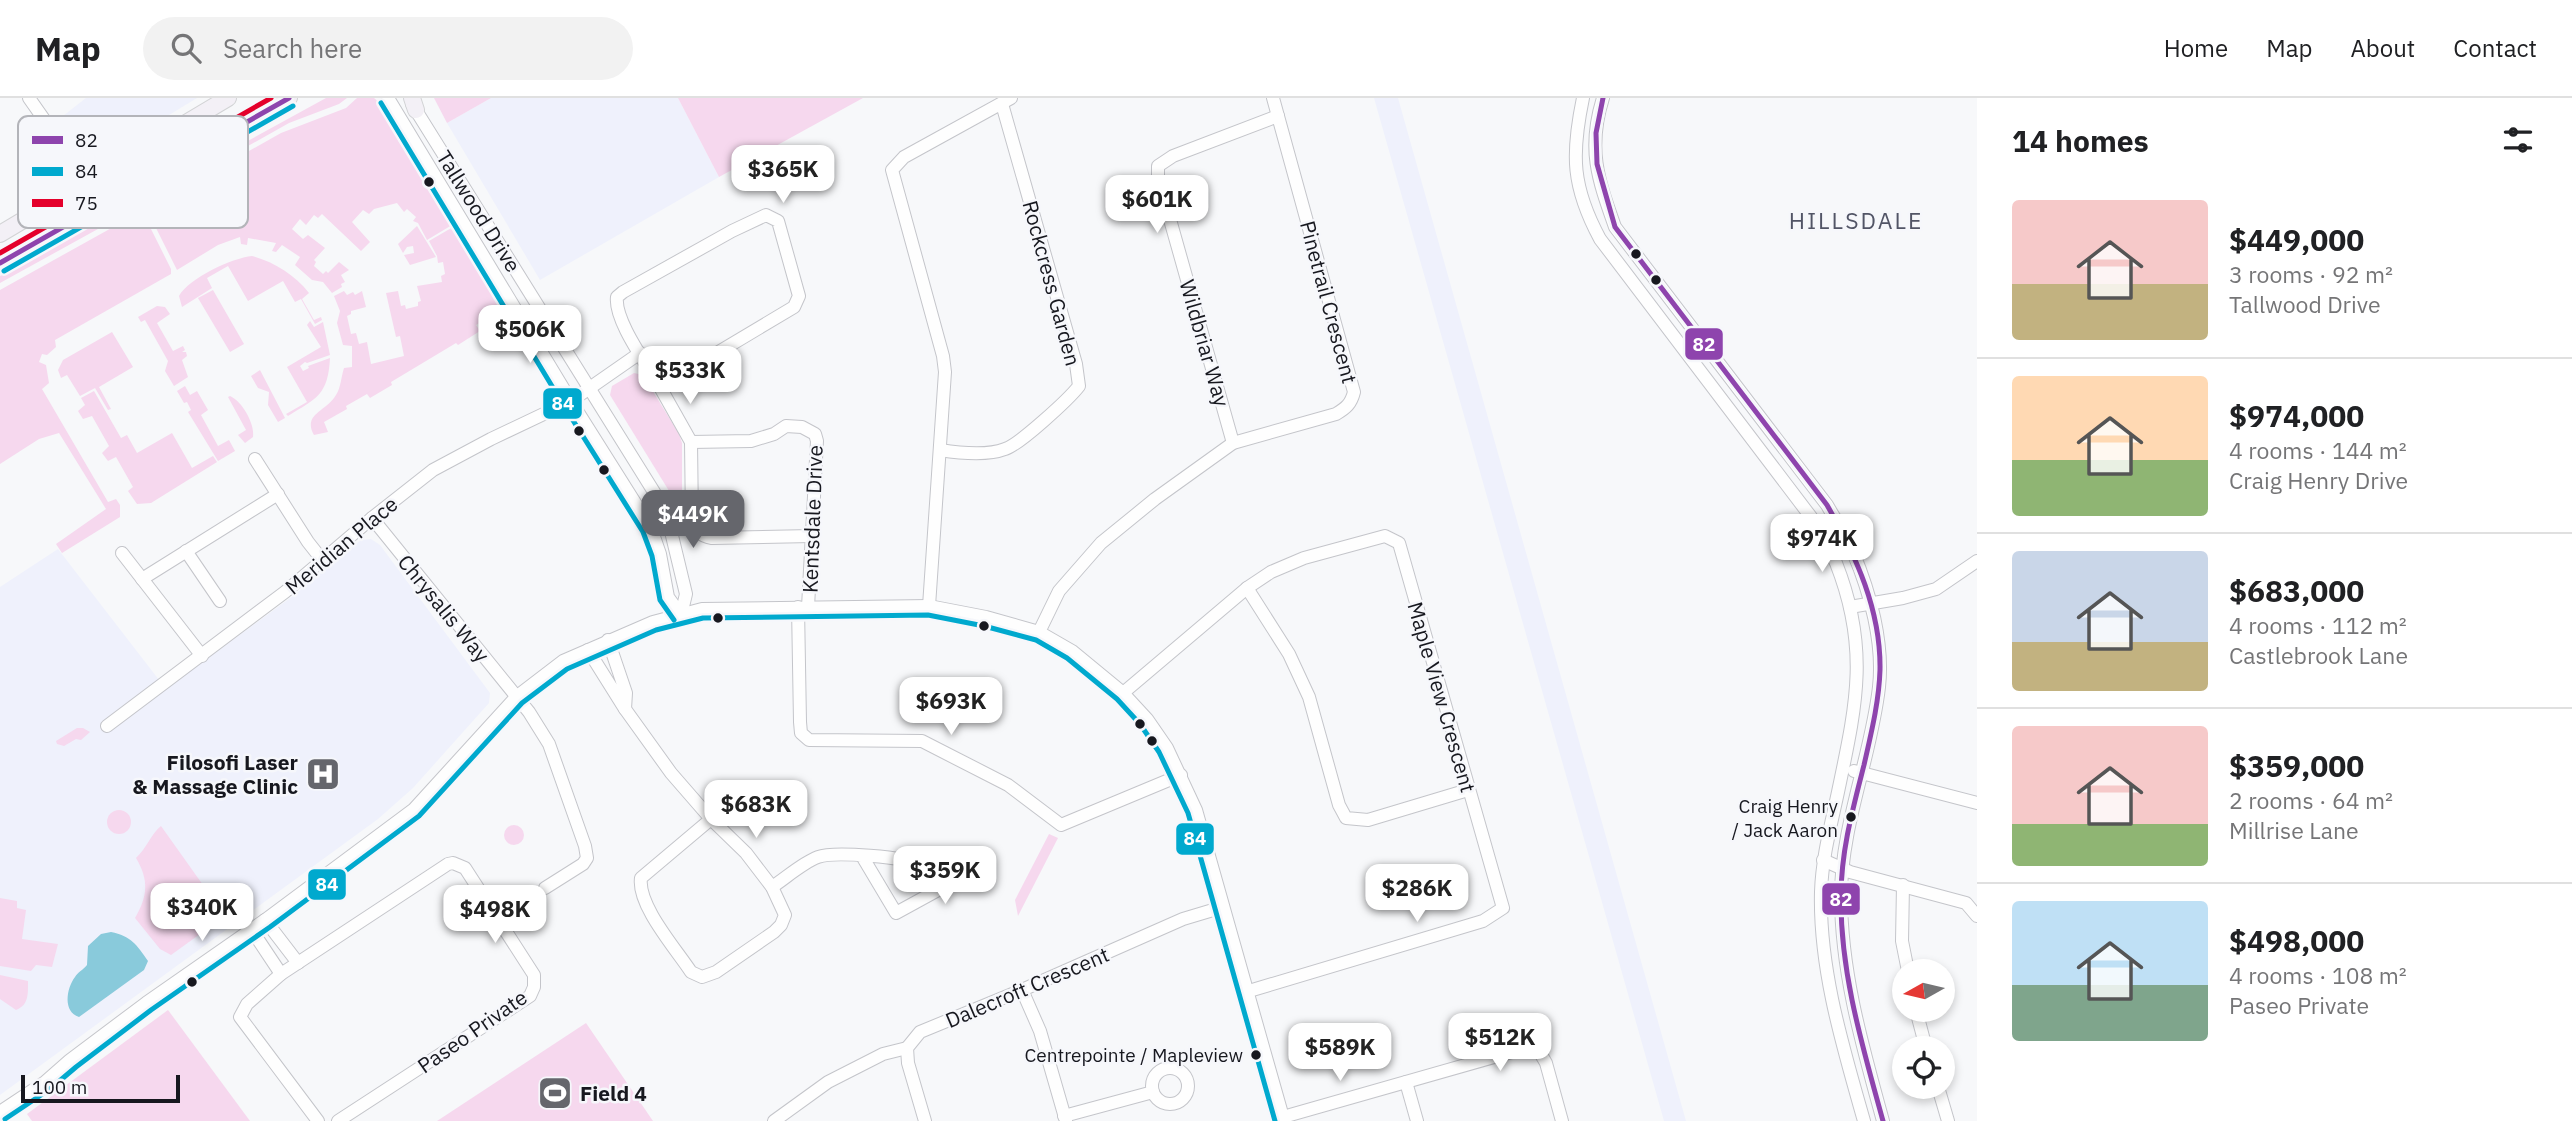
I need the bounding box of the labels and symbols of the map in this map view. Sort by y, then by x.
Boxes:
legend [18,116,248,228]
text: 82 [75,128,98,152]
street label: Tallwood Drive [430,145,528,277]
pin: $365K [734,146,832,205]
text: 84 [75,159,98,183]
unlabelled marker [422,175,436,189]
pin: $601K [1108,176,1206,235]
text: 75 [75,191,98,215]
street label: Rockcress Garden [1016,197,1088,369]
district label: HILLSDALE [1789,205,1923,235]
street label: Pinetrail Crescent [1294,218,1364,386]
unlabelled marker [1629,247,1643,261]
unlabelled marker [1649,273,1663,287]
street label: Wildbriar Way [1173,276,1237,410]
pin: $506K [481,306,579,365]
line badge: 82 [1684,327,1724,361]
text: 82 [1693,332,1715,356]
pin: $533K [641,346,739,406]
line badge: 84 [542,387,583,420]
text: 84 [552,391,574,415]
unlabelled marker [572,424,586,438]
street label: Kentsdale Drive [795,444,829,594]
unlabelled marker [597,463,611,477]
street label: Meridian Place [279,490,403,600]
pin: $449K [644,490,742,550]
pin: $974K [1773,514,1871,574]
street label: Chrysalis Way [392,548,496,668]
street label: Maple View Crescent [1401,599,1483,795]
unlabelled marker [711,611,725,625]
unlabelled marker [977,619,991,633]
pin: $693K [902,678,1000,737]
unlabelled marker [1133,717,1147,731]
unlabelled marker [1145,734,1159,748]
place label: Filosofi Laser & Massage Clinic [132,748,299,800]
hospital icon: Filosofi Laser & Massage Clinic [304,755,342,793]
pin: $683K [707,780,805,840]
place label: Craig Henry / Jack Aaron [1732,794,1839,842]
marker: Craig Henry / Jack Aaron [1844,810,1858,824]
line badge: 84 [1175,822,1215,856]
text: 84 [1184,826,1206,850]
pin: $359K [896,846,994,906]
pin: $286K [1368,864,1466,924]
line badge: 84 [307,868,347,901]
text: 84 [316,872,338,896]
line badge: 82 [1821,882,1861,916]
pin: $340K [153,884,251,943]
pin: $498K [446,886,544,945]
text: 82 [1830,887,1852,911]
street label: Dalecroft Crescent [941,940,1113,1034]
north arrow [1892,959,1955,1022]
unlabelled marker [185,975,199,989]
street label: Paseo Private [412,983,532,1079]
pin: $512K [1451,1014,1549,1073]
pin: $589K [1291,1024,1389,1083]
place label: Centrepointe / Mapleview [1024,1043,1243,1067]
marker: Centrepointe / Mapleview [1249,1048,1263,1062]
scale bar [21,1072,180,1104]
sports icon: Field 4 [536,1074,574,1112]
place label: Field 4 [580,1079,647,1107]

